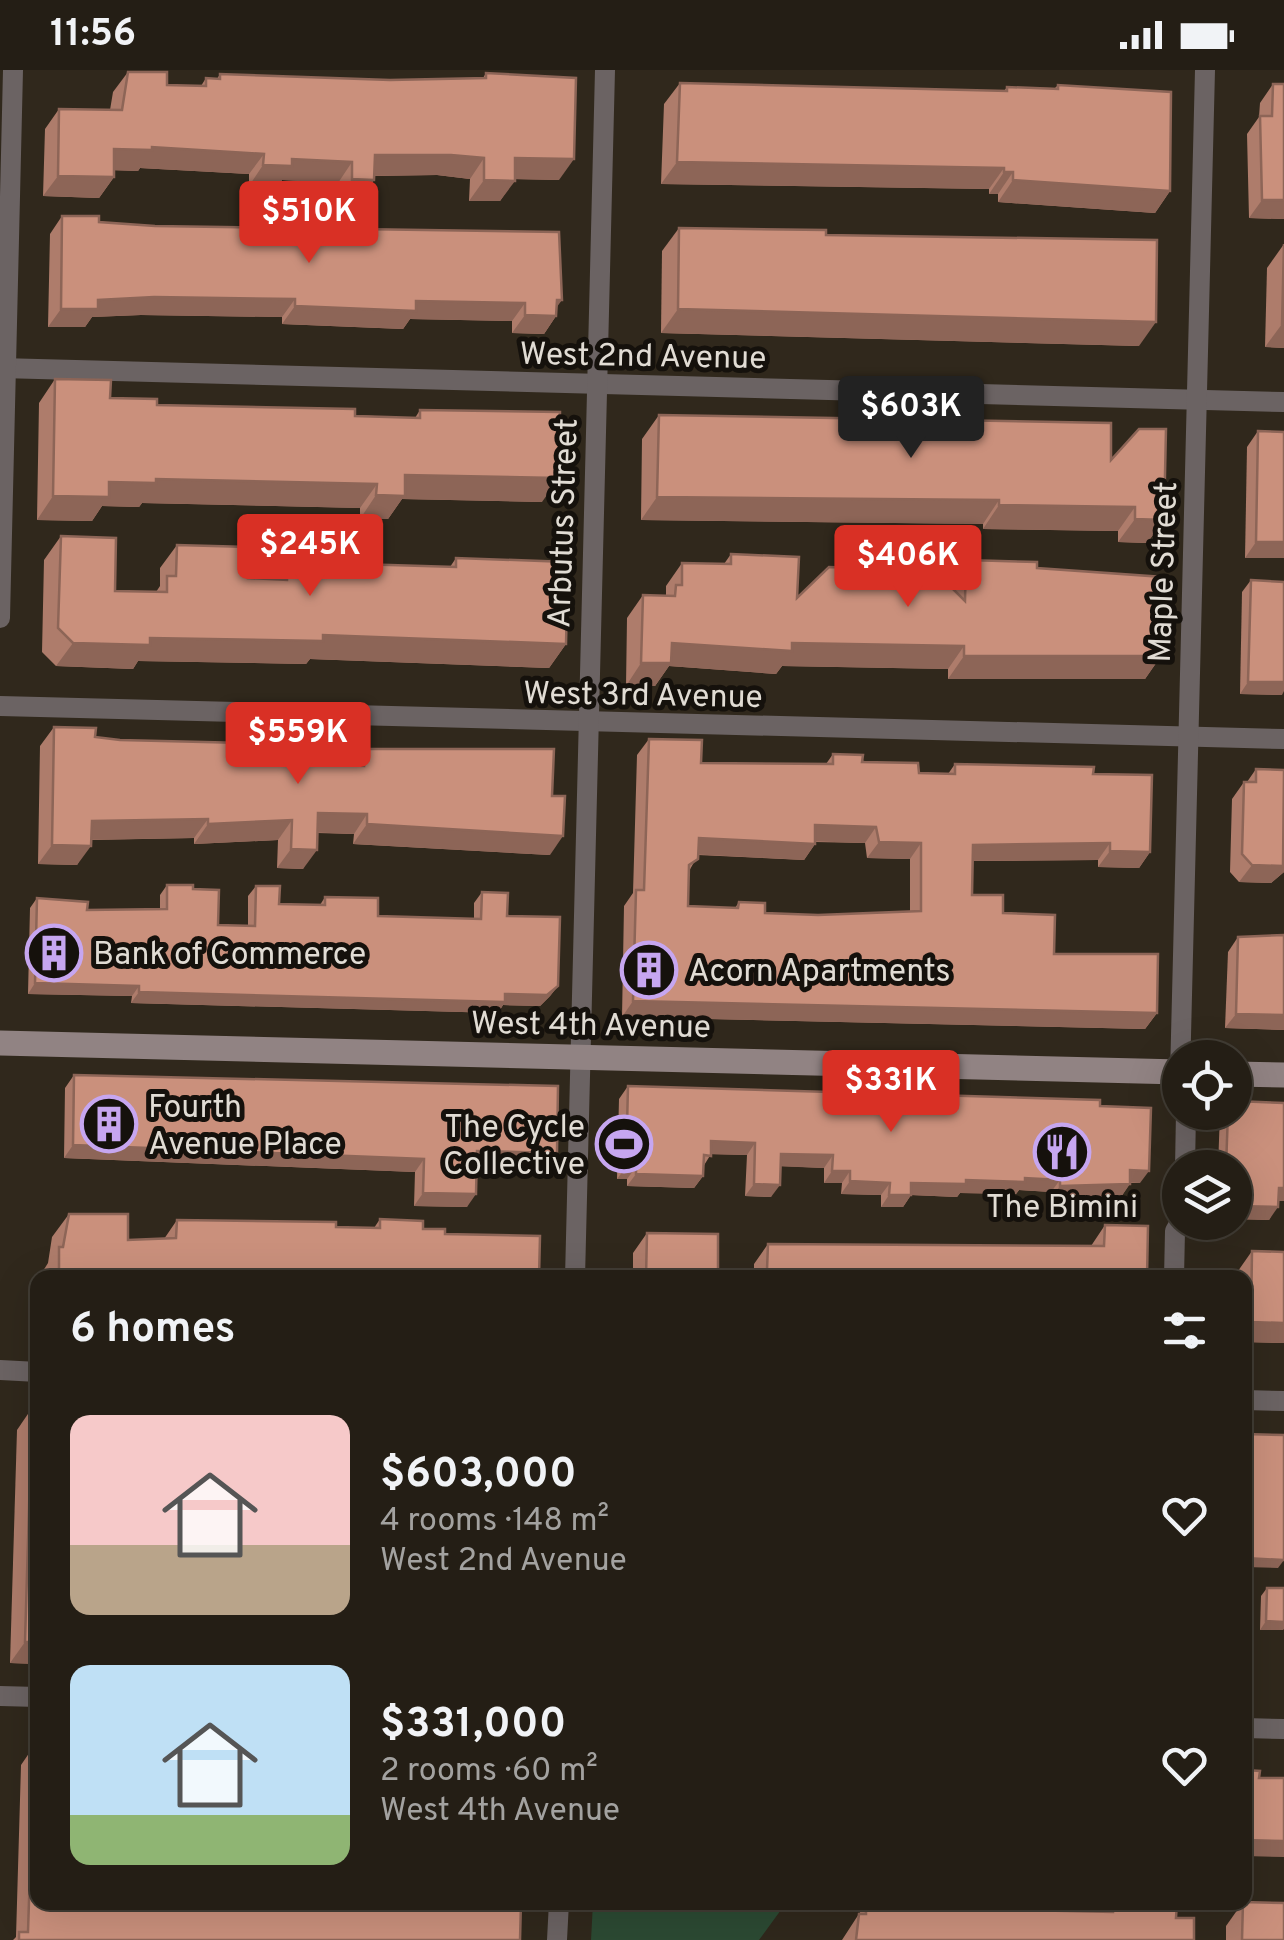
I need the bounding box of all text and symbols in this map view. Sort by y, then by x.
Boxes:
text: 11:56 [50,11,136,60]
pin: $510K [239,181,379,266]
text: $510K [261,193,357,233]
street label: West 2nd Avenue [519,336,767,380]
pin: $603K [841,376,981,461]
text: $603K [860,388,962,428]
street label: Arbutus Street [541,417,589,629]
street label: Maple Street [1142,481,1188,663]
pin: $245K [240,514,380,599]
pin: $406K [838,525,978,610]
text: $245K [259,526,361,566]
text: $406K [856,537,960,577]
street label: West 3rd Avenue [523,675,763,719]
pin: $559K [228,702,368,787]
text: $559K [248,714,348,754]
building icon: Bank of Commerce [24,923,84,983]
place label: Bank of Commerce [93,936,366,976]
building icon: Acorn Apartments [619,940,679,1000]
place label: Acorn Apartments [688,953,951,993]
street label: West 4th Avenue [471,1005,711,1049]
map controls [1162,1040,1252,1240]
button: locate [1162,1040,1252,1130]
pin: $331K [821,1050,961,1135]
text: $331K [844,1062,938,1102]
place label: Fourth Avenue Place [148,1089,342,1166]
building icon: Fourth Avenue Place [79,1094,139,1154]
place label: The Cycle Collective [443,1109,585,1186]
sports icon: The Cycle Collective [594,1114,654,1174]
restaurant icon: The Bimini [1032,1122,1092,1182]
button: layers [1162,1150,1252,1240]
place label: The Bimini [986,1189,1138,1229]
icon: filters [1157,1303,1212,1358]
text: 6 homes [70,1304,235,1357]
text: $603,000 [380,1449,577,1502]
icon: home [150,1455,270,1575]
icon: heart [1157,1488,1212,1543]
text: 4 rooms · 148 m² [380,1502,609,1542]
text: West 2nd Avenue [380,1542,627,1582]
text: $331,000 [380,1699,566,1752]
icon: home [150,1705,270,1825]
icon: heart [1157,1738,1212,1793]
text: 2 rooms · 60 m² [380,1752,598,1792]
text: West 4th Avenue [380,1792,620,1832]

